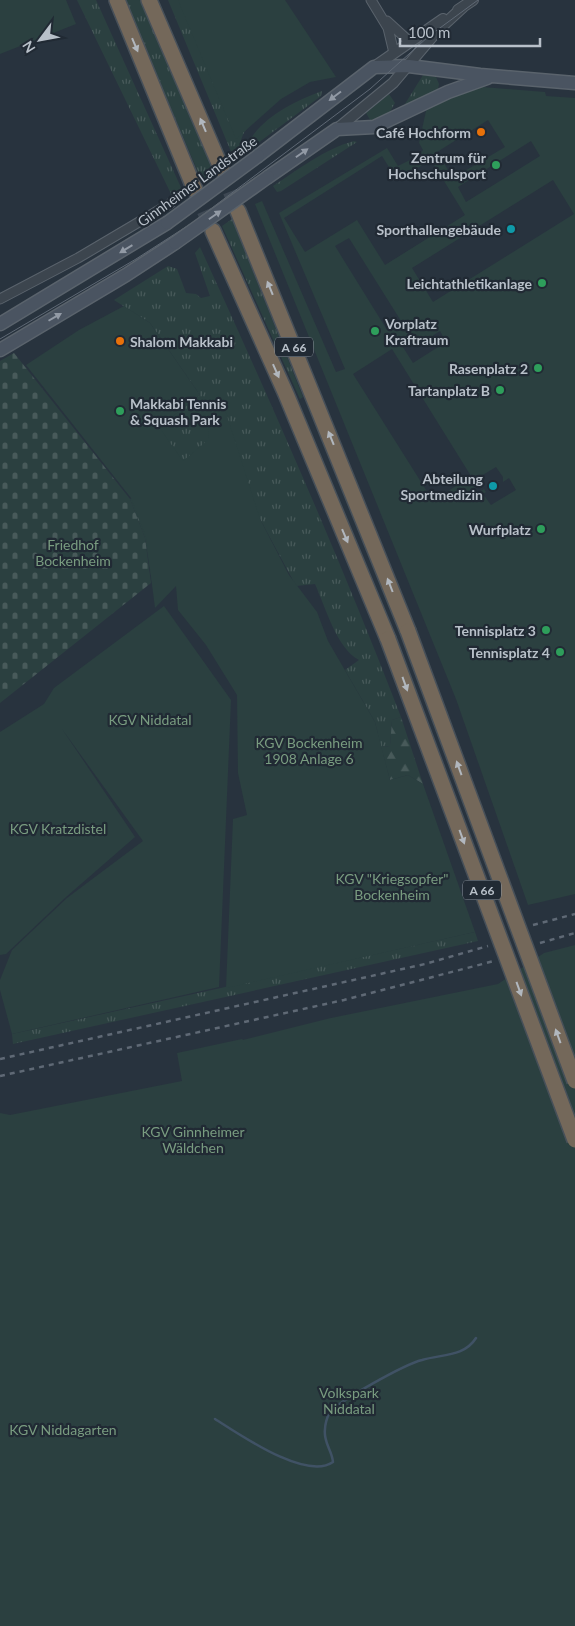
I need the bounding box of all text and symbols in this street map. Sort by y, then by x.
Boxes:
north arrow [15,15,65,65]
scale bar [400,15,540,47]
text: 100 m [408,23,450,41]
text: N [18,38,39,56]
one-way arrow [132,38,140,52]
one-way arrow [329,90,342,101]
one-way arrow [199,117,207,132]
place label: Café Hochform [376,124,471,141]
marker: Café Hochform [475,126,487,138]
street label: Ginnheimer Landstraße [134,132,260,230]
one-way arrow [296,148,309,158]
place label: Zentrum für Hochschulsport [388,149,487,182]
marker: Zentrum für Hochschulsport [490,159,502,171]
one-way arrow [208,210,222,220]
place label: Sporthallengebäude [377,221,502,238]
marker: Sporthallengebäude [505,223,517,235]
one-way arrow [119,245,132,254]
place label: Leichtathletikanlage [406,275,533,292]
marker: Leichtathletikanlage [536,277,548,289]
one-way arrow [265,281,273,295]
one-way arrow [47,313,62,321]
place label: Vorplatz Kraftraum [384,315,448,348]
marker: Vorplatz Kraftraum [369,325,381,337]
place label: Shalom Makkabi [130,333,233,350]
marker: Shalom Makkabi [114,335,126,347]
road number: A 66 [275,338,313,357]
place label: Rasenplatz 2 [449,360,528,377]
marker: Rasenplatz 2 [532,362,544,374]
one-way arrow [272,364,280,378]
place label: Tartanplatz B [408,382,490,399]
marker: Tartanplatz B [494,384,506,396]
place label: Makkabi Tennis & Squash Park [130,395,226,428]
marker: Makkabi Tennis & Squash Park [114,405,126,417]
one-way arrow [327,431,335,446]
place label: Abteilung Sportmedizin [400,470,484,503]
marker: Abteilung Sportmedizin [487,480,499,492]
place label: Wurfplatz [469,521,532,538]
marker: Wurfplatz [535,523,547,535]
one-way arrow [342,529,350,543]
park label: Friedhof Bockenheim [35,536,111,569]
one-way arrow [386,577,394,592]
place label: Tennisplatz 3 [455,622,536,639]
marker: Tennisplatz 3 [540,624,552,636]
place label: Tennisplatz 4 [469,644,550,661]
marker: Tennisplatz 4 [554,646,566,658]
one-way arrow [402,677,409,692]
park label: KGV Niddatal [108,711,192,728]
park label: KGV Bockenheim 1908 Anlage 6 [256,734,362,767]
one-way arrow [455,761,462,776]
park label: KGV Kratzdistel [10,820,106,837]
one-way arrow [459,829,466,844]
park label: KGV "Kriegsopfer" Bockenheim [336,870,448,903]
road number: A 66 [463,880,501,900]
one-way arrow [515,982,523,996]
one-way arrow [554,1028,561,1043]
park label: KGV Ginnheimer Wäldchen [141,1123,245,1156]
park label: Volkspark Niddatal [319,1384,380,1417]
park label: KGV Niddagarten [9,1421,117,1438]

